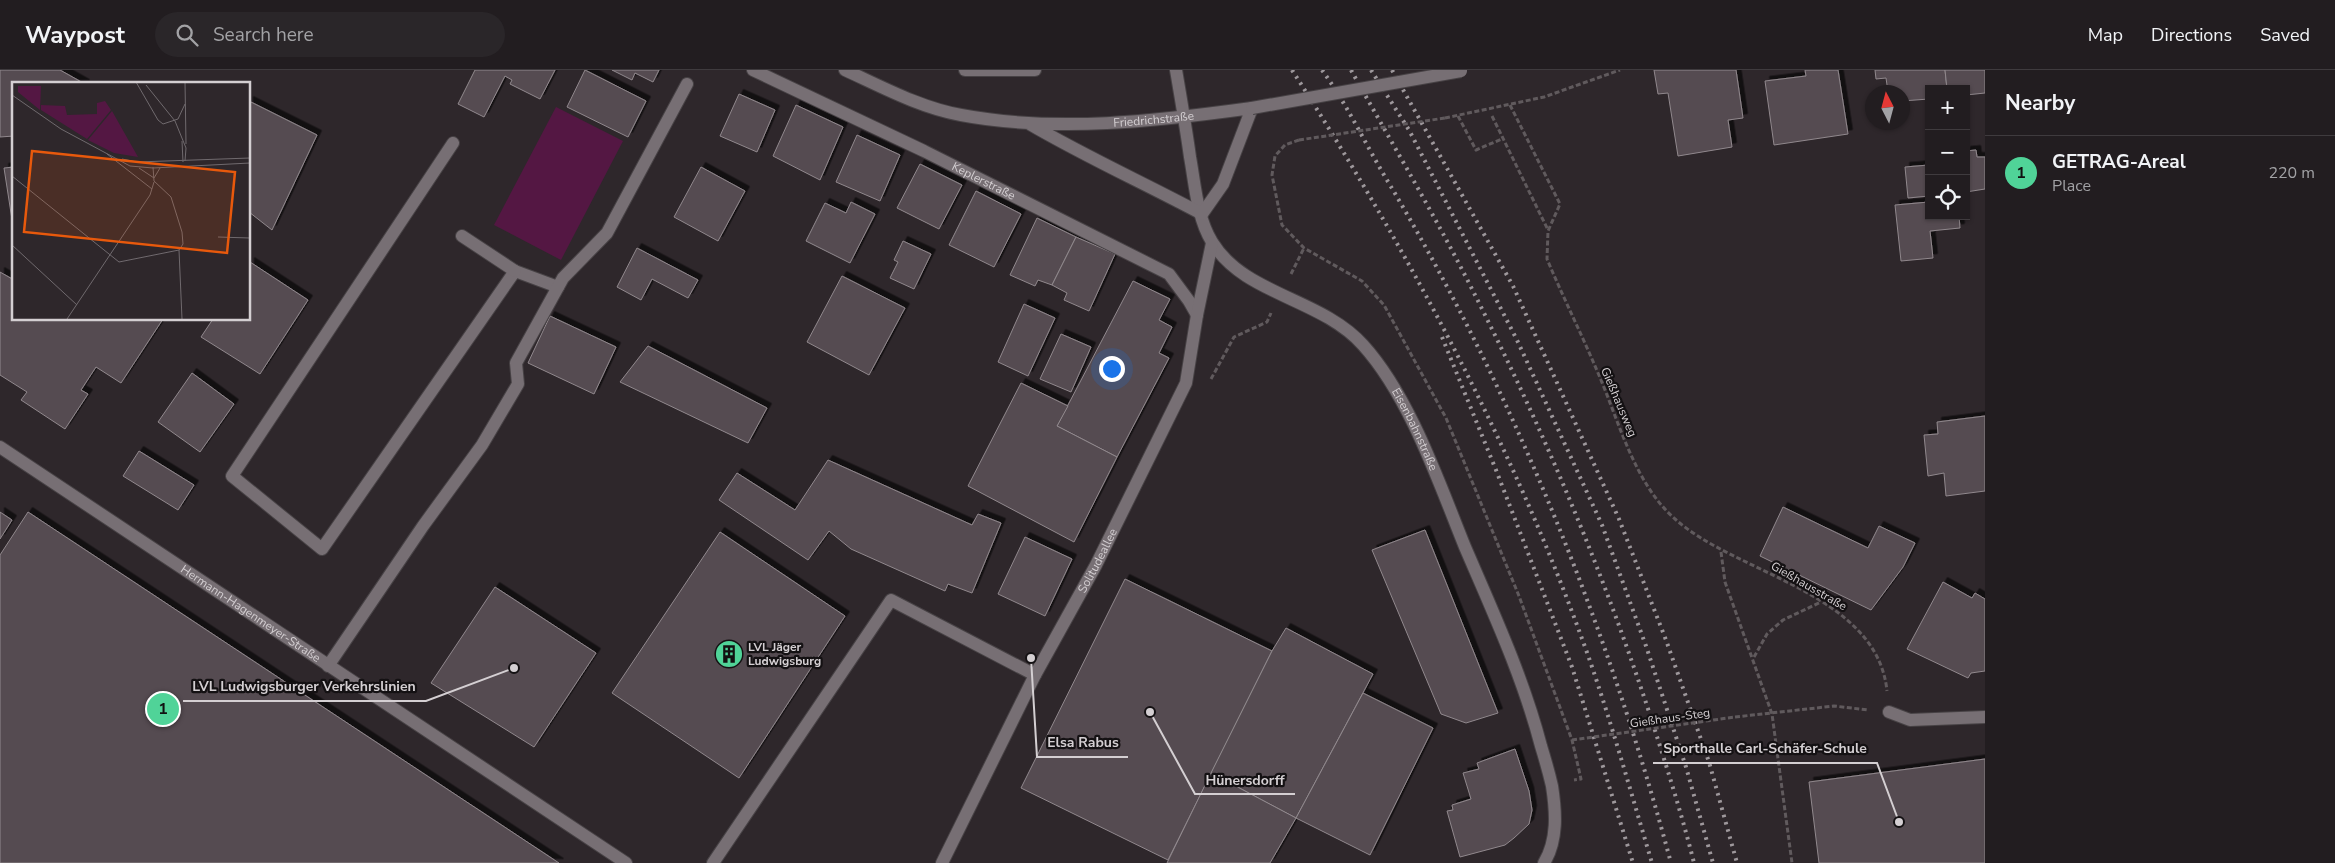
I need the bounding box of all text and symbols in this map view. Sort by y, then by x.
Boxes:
search box [155,12,505,57]
text: Waypost [25,19,125,51]
icon: search [173,21,201,49]
text: Search here [213,22,314,48]
text: Map [2088,23,2123,47]
text: Directions [2151,23,2232,47]
text: Saved [2260,23,2310,47]
inset map [12,82,250,320]
north arrow [1865,85,1910,130]
map controls [1925,85,1970,220]
button: + [1925,85,1970,130]
text: Nearby [2005,89,2075,117]
street label: Friedrichstraße [1113,108,1195,131]
button: − [1925,130,1970,175]
text: GETRAG-Areal [2052,149,2186,175]
street label: Keplerstraße [949,158,1018,204]
text: 1 [2016,162,2026,184]
text: 220 m [2268,162,2315,184]
button: locate [1925,175,1970,220]
text: Place [2052,175,2091,197]
your location [1099,356,1125,382]
street label: Gießhausweg [1597,365,1641,439]
street label: Eisenbahnstraße [1388,385,1442,473]
street label: Solitudeallee [1074,526,1121,596]
street label: Gießhausstraße [1768,558,1850,614]
street label: Hermann-Hagenmeyer-Straße [178,561,324,666]
building icon: LVL Jäger Ludwigsburg [714,639,744,669]
place label: LVL Jäger Ludwigsburg [748,639,821,669]
callout: LVL Ludwigsburger Verkehrslinien [183,672,426,701]
text: LVL Ludwigsburger Verkehrslinien [192,677,416,696]
pin: 1 [147,690,179,728]
street label: Gießhaus-Steg [1629,704,1711,732]
callout: Elsa Rabus [1037,728,1128,757]
text: Elsa Rabus [1047,733,1119,752]
callout: Sporthalle Carl-Schäfer-Schule [1653,734,1877,763]
text: Sporthalle Carl-Schäfer-Schule [1663,739,1867,758]
callout: Hünersdorff [1195,765,1295,794]
text: Hünersdorff [1205,771,1285,790]

